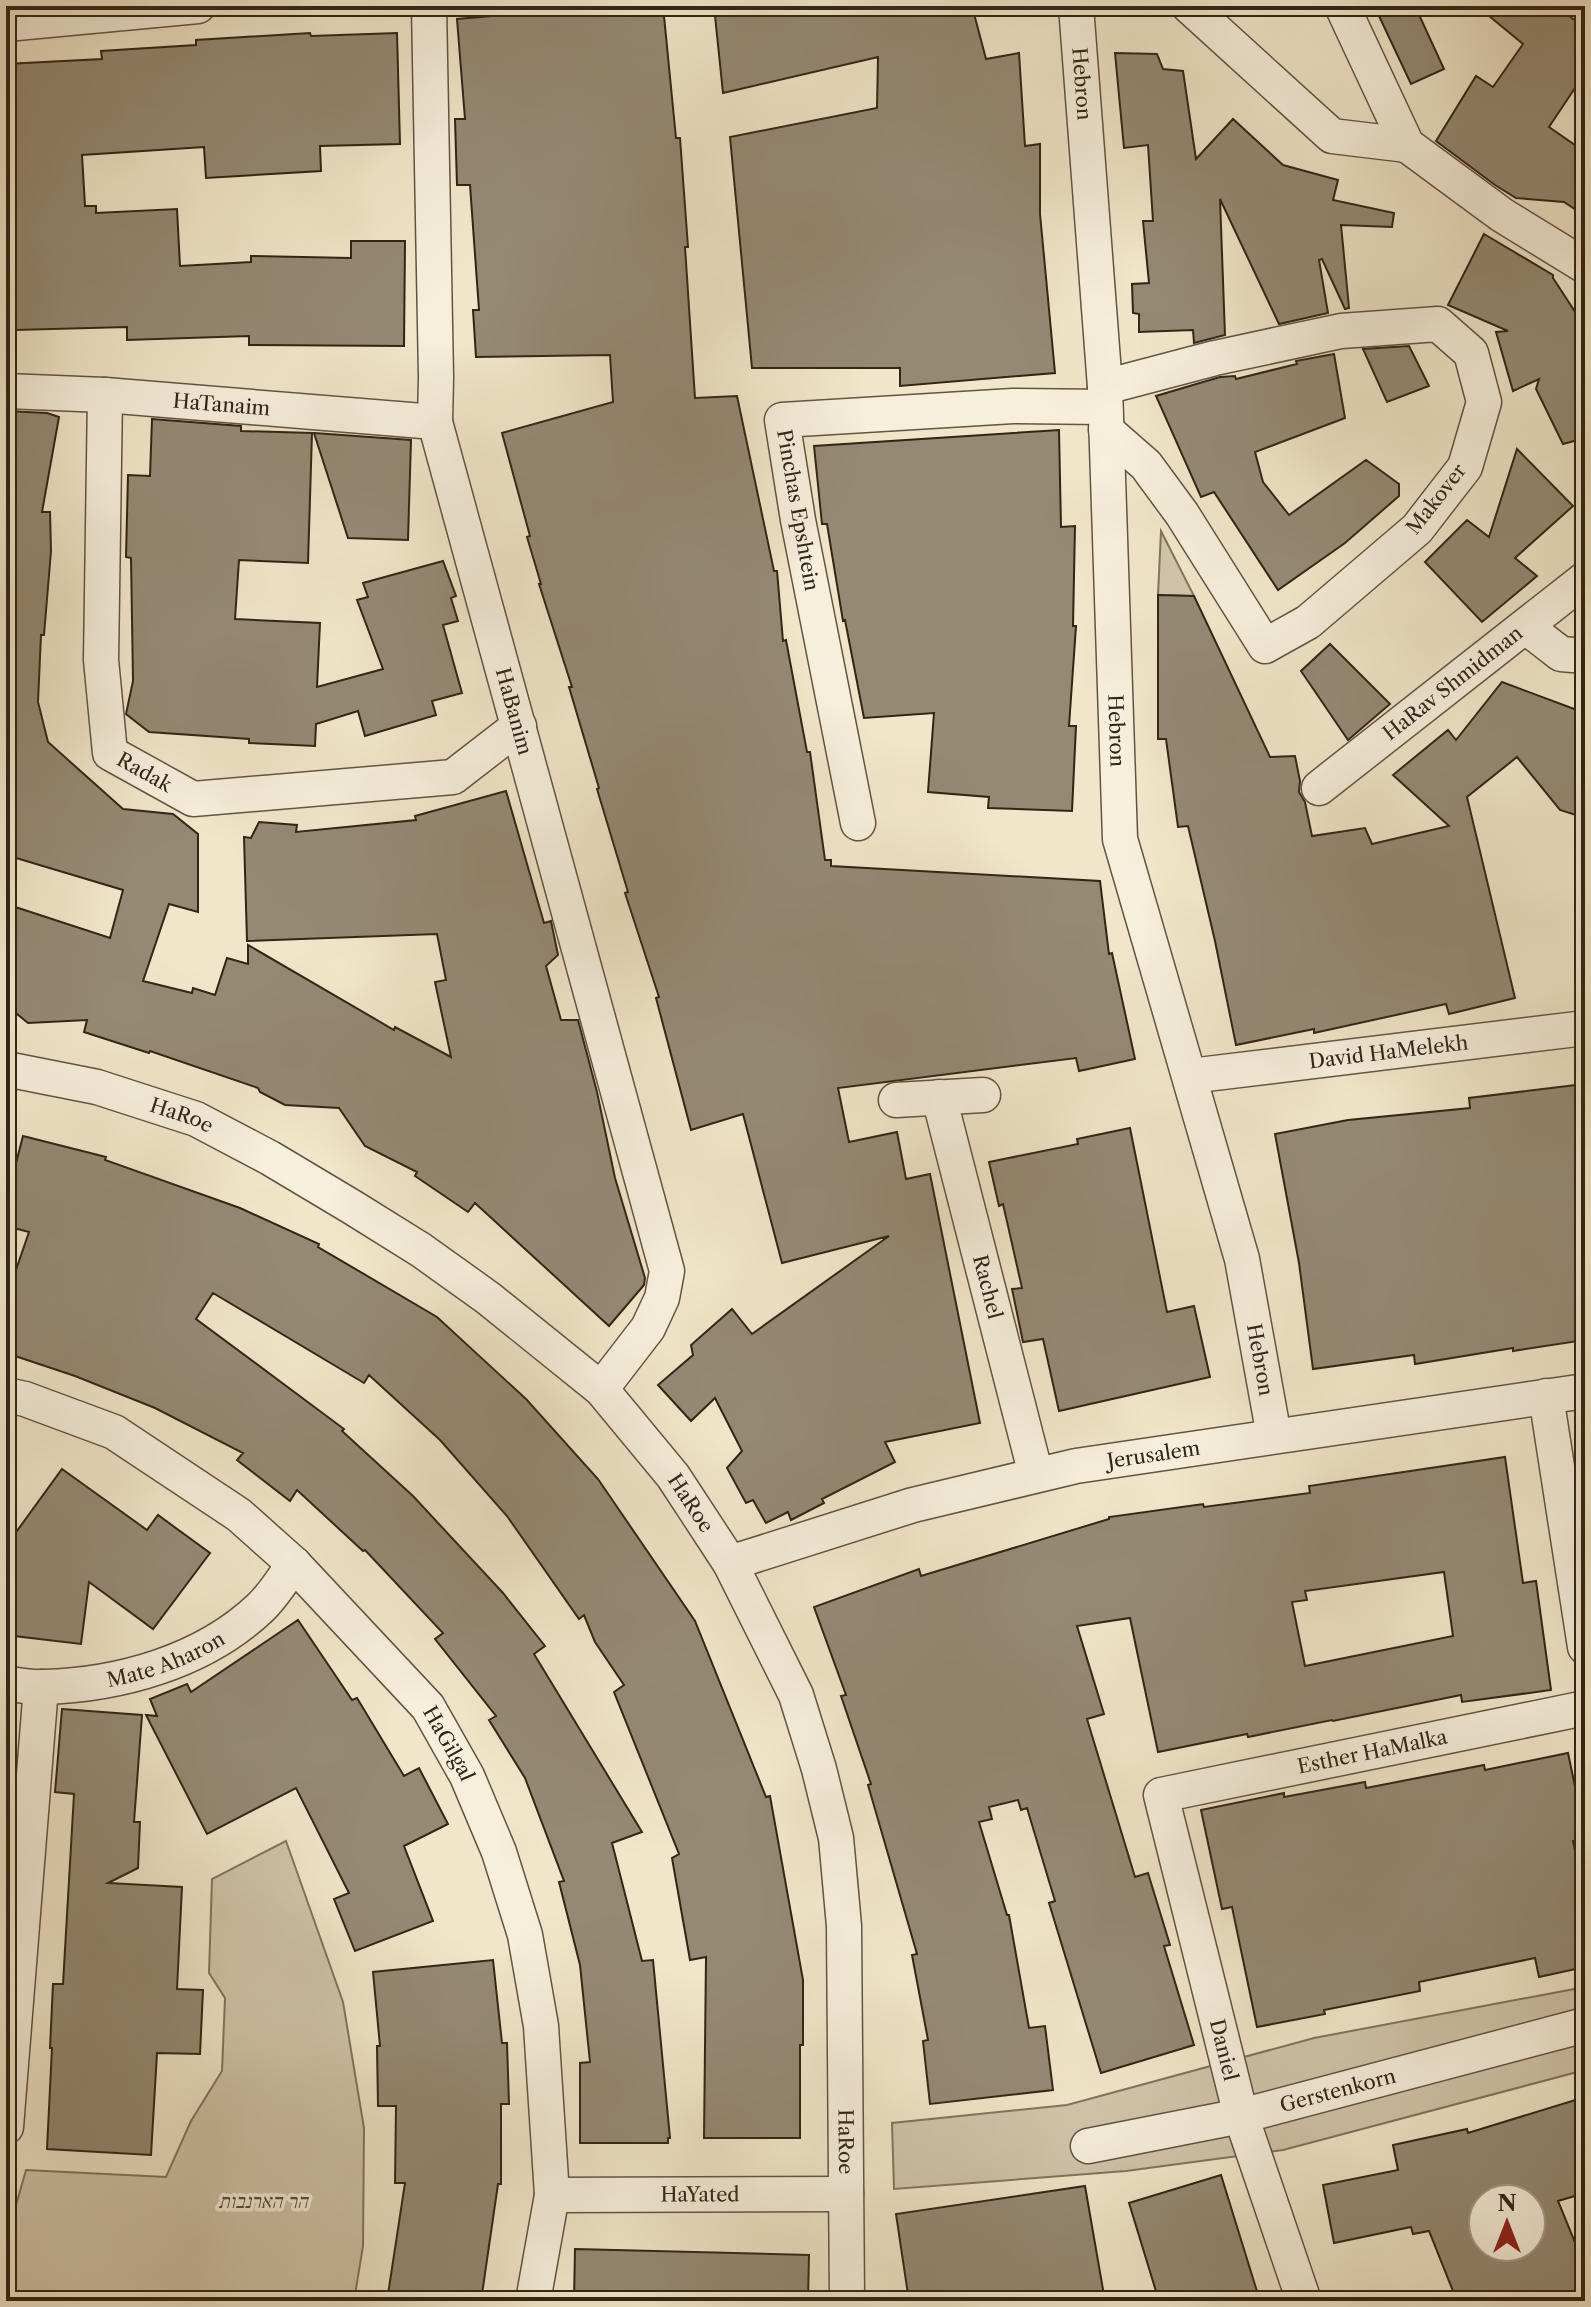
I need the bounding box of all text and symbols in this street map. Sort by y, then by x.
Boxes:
street label: Hebron [1067,47,1097,122]
street label: HaTanaim [172,389,271,421]
street label: Pinchas Epshtein [772,427,824,593]
street label: Makover [1401,458,1471,539]
street label: HaRav Shmidman [1378,620,1528,745]
street label: HaBanim [491,665,538,758]
street label: Hebron [1103,694,1130,768]
street label: Radak [113,747,178,798]
street label: David HaMelekh [1307,1030,1470,1073]
street label: HaRoe [147,1093,217,1138]
street label: Rachel [968,1252,1007,1322]
street label: Hebron [1242,1322,1279,1398]
street label: Jerusalem [1102,1436,1202,1474]
street label: HaRoe [663,1469,719,1537]
street label: Mate Aharon [105,1626,229,1692]
street label: HaGilgal [418,1702,480,1784]
street label: Esther HaMalka [1295,1724,1450,1779]
street label: Daniel [1205,2017,1243,2083]
street label: Gerstenkorn [1277,2063,1399,2117]
street label: HaRoe [833,2109,858,2175]
street label: HaYated [660,2182,740,2207]
north arrow [1467,2183,1547,2263]
park label: הר הארנבות [218,2189,310,2213]
text: N [1497,2190,1517,2217]

